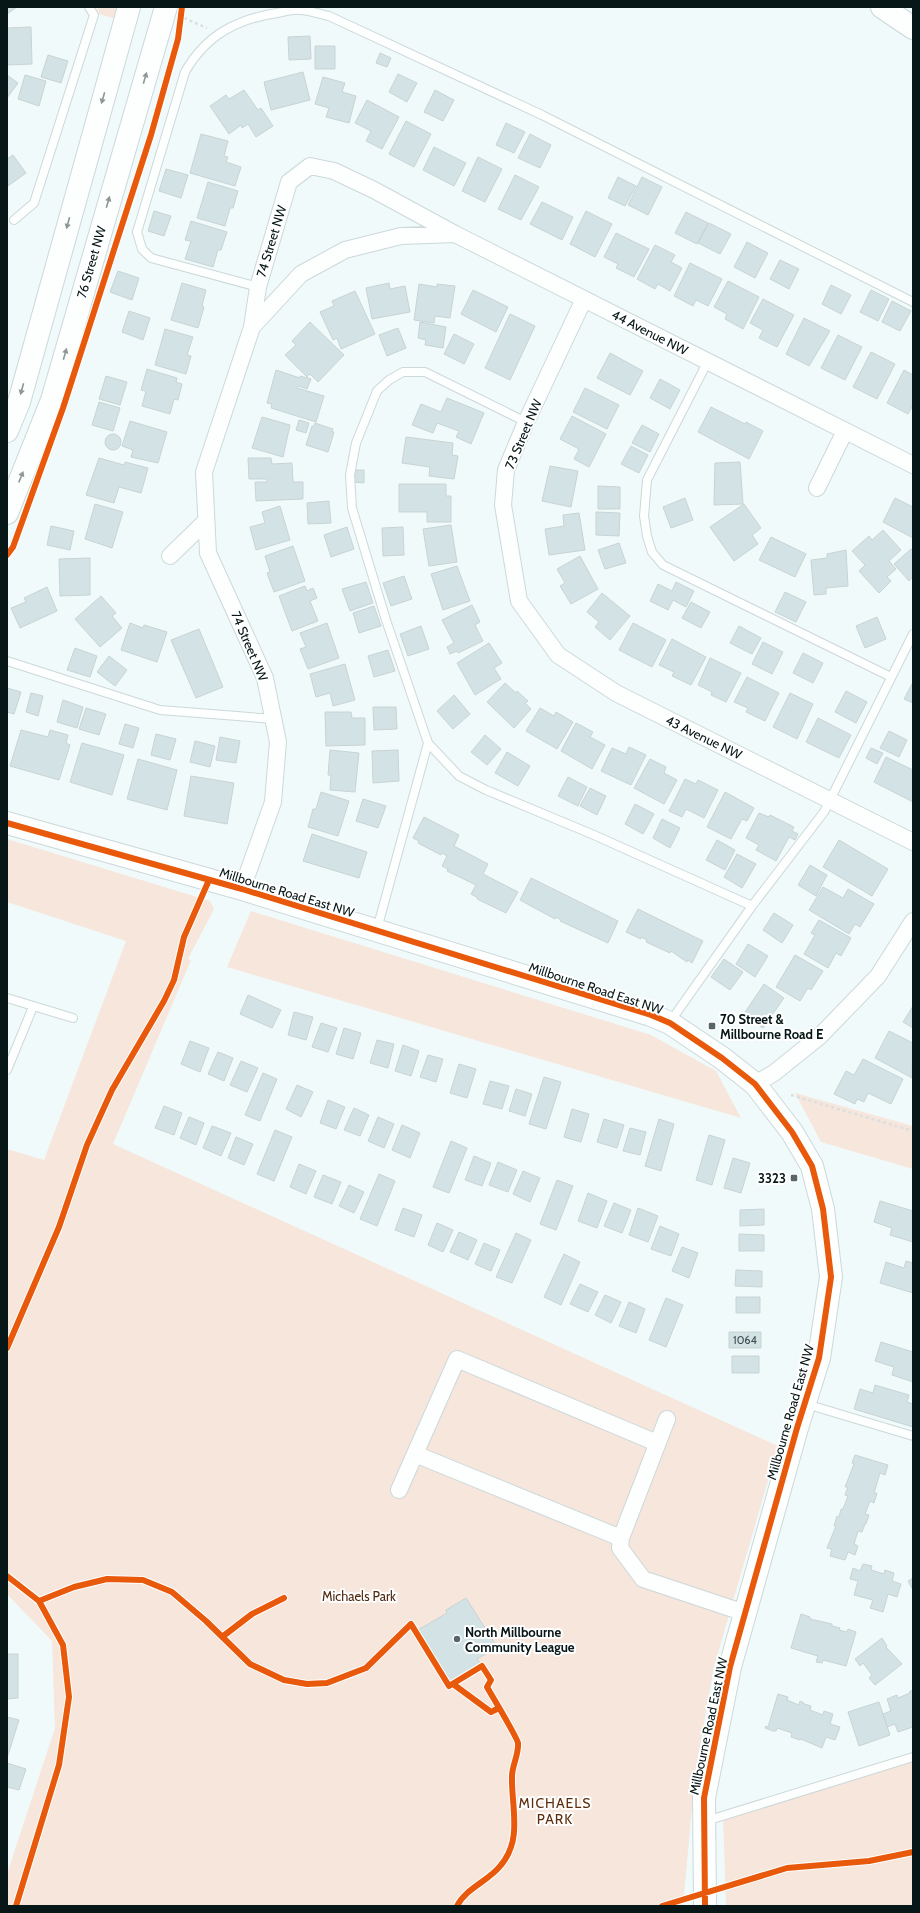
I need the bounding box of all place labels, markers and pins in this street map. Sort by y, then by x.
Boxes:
place label: 70 Street & Millbourne Road E [720,1011,823,1042]
marker: 70 Street & Millbourne Road E [707,1021,717,1031]
place label: 3323 [758,1170,786,1186]
marker: 3323 [789,1173,799,1183]
place label: North Millbourne Community League [465,1624,575,1655]
marker: North Millbourne Community League [452,1634,462,1644]

